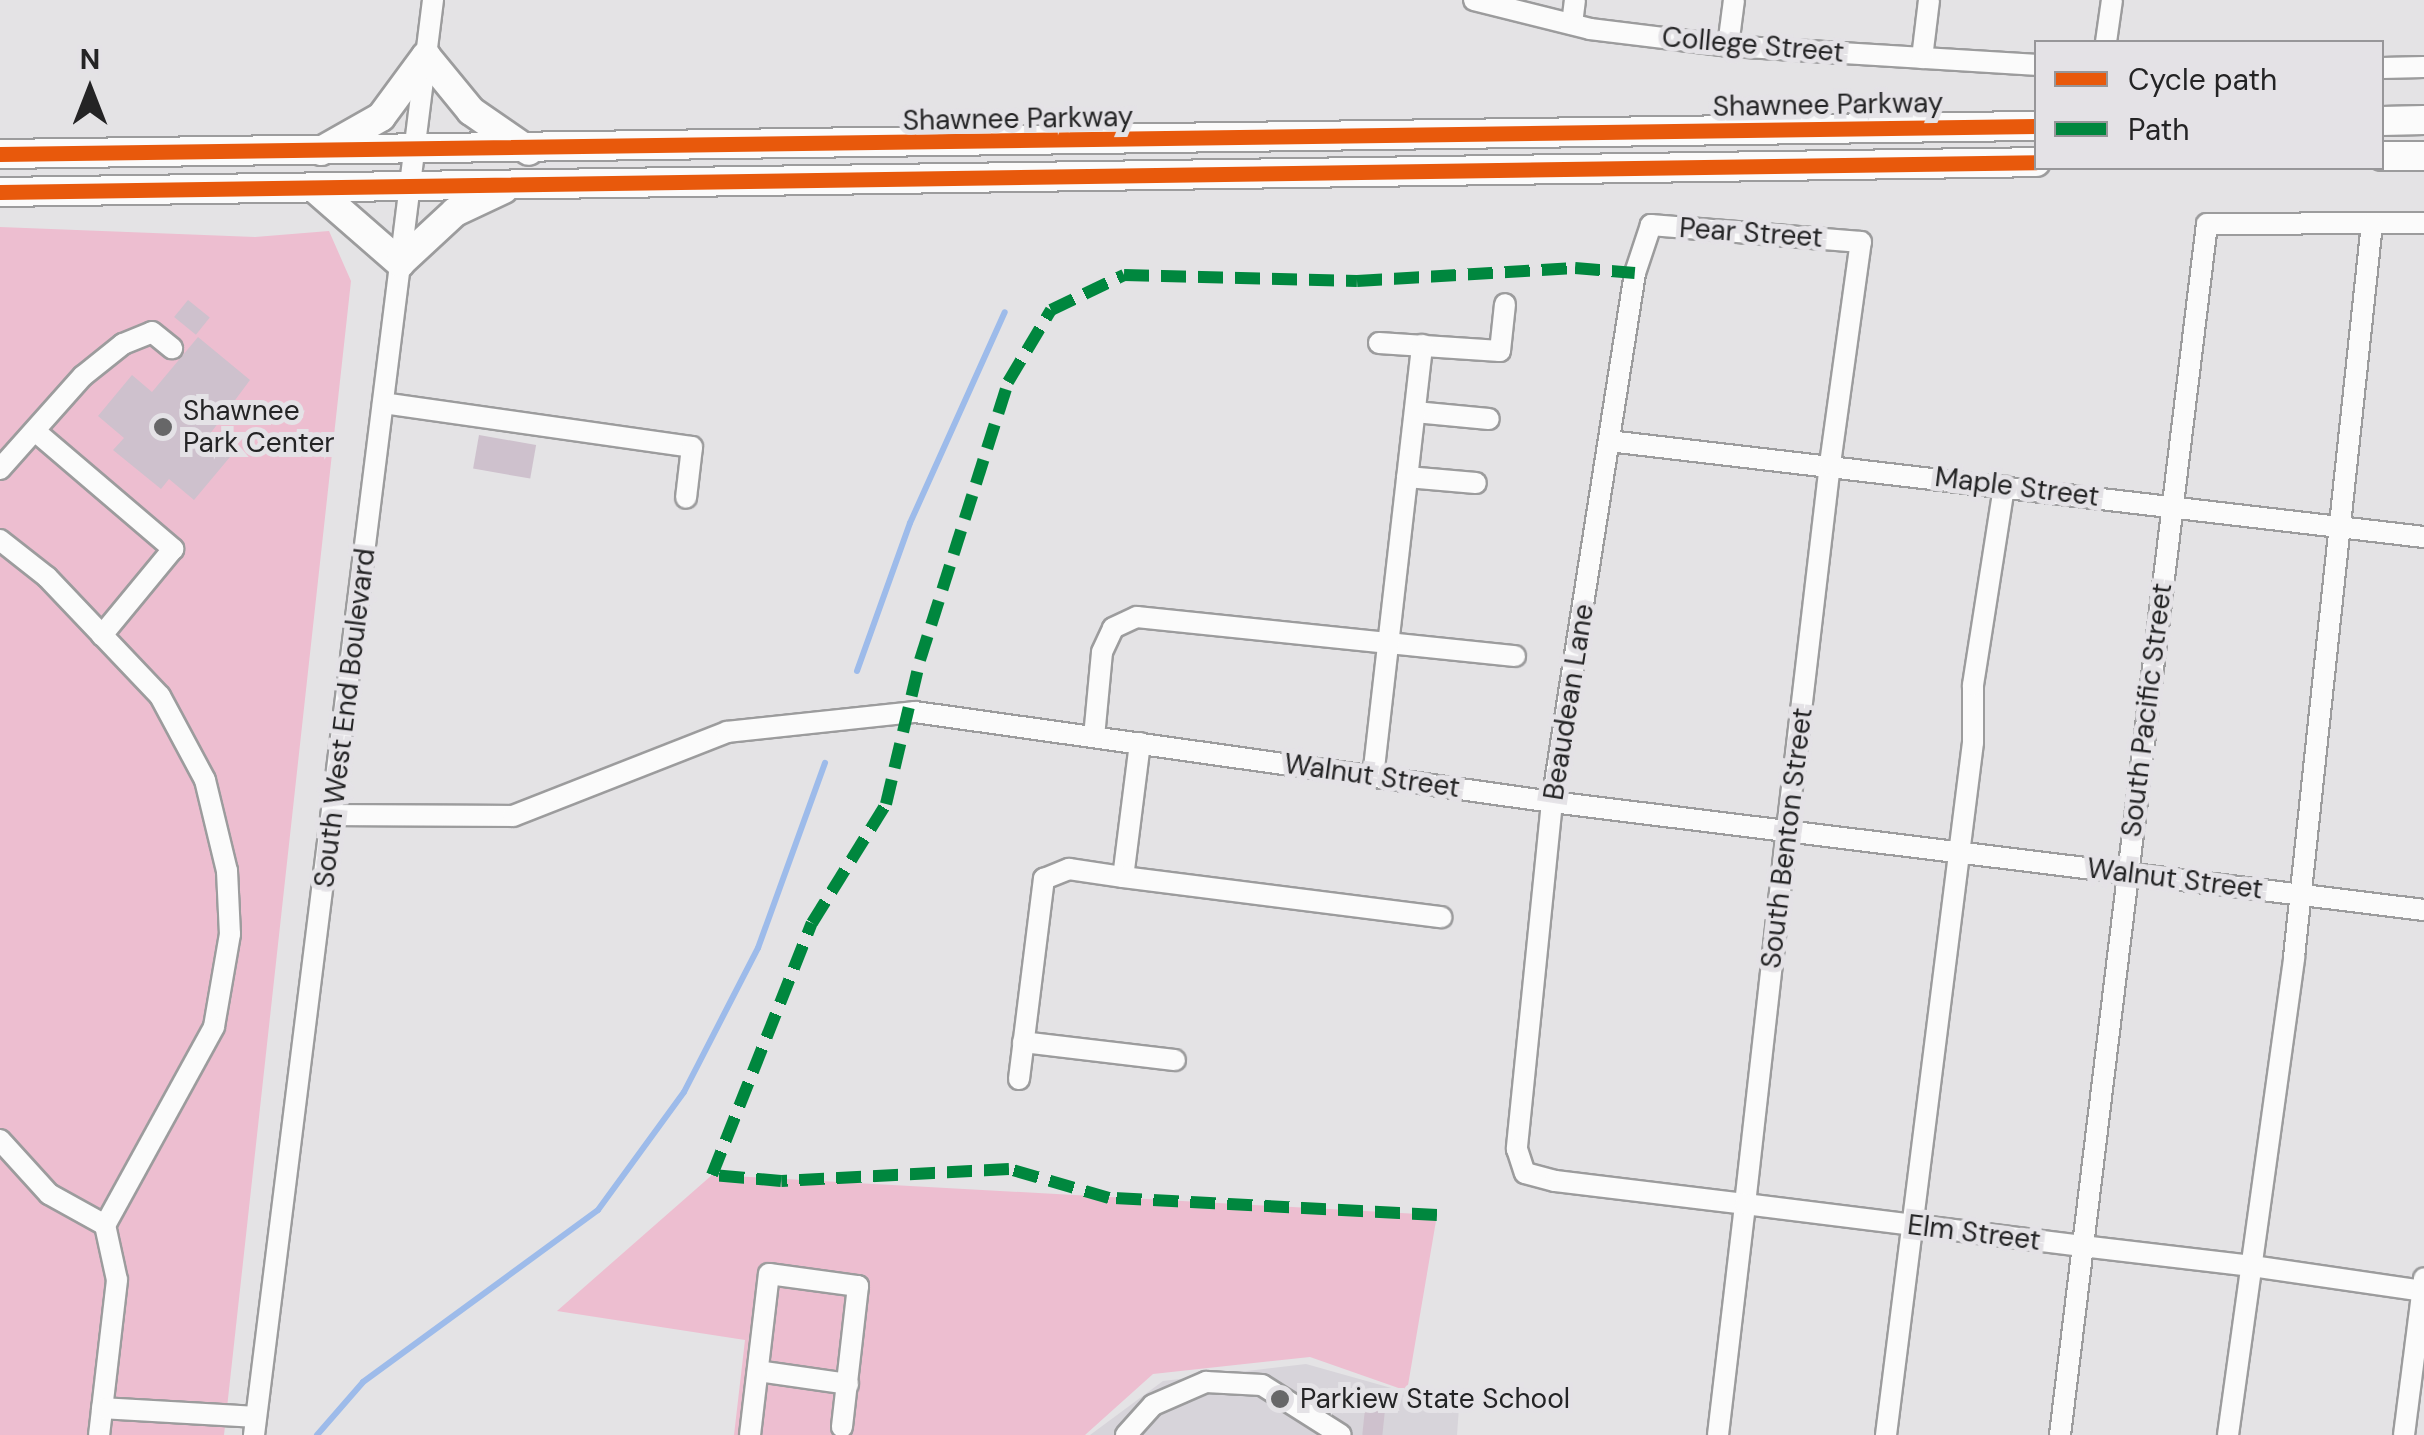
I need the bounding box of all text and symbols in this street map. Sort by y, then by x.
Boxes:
street label: College Street [1661,20,1845,70]
north arrow [40,40,140,140]
legend [2034,40,2384,170]
text: N [80,41,100,78]
text: Cycle path [2128,60,2277,99]
street label: Shawnee Parkway [1712,86,1944,124]
street label: Shawnee Parkway [902,100,1134,138]
text: Path [2128,110,2190,149]
street label: Pear Street [1678,211,1824,255]
place label: Shawnee Park Center [183,394,335,460]
marker: Shawnee Park Center [152,416,174,438]
street label: Maple Street [1933,460,2101,514]
street label: South West End Boulevard [308,546,382,890]
street label: South Pacific Street [2115,581,2179,839]
street label: Beaudean Lane [1537,601,1601,803]
street label: South Benton Street [1754,706,1820,970]
street label: Walnut Street [1282,747,1462,805]
street label: Walnut Street [2085,852,2265,906]
street label: Elm Street [1906,1208,2042,1258]
place label: Parkiew State School [1300,1382,1570,1416]
marker: Parkiew State School [1269,1388,1291,1410]

